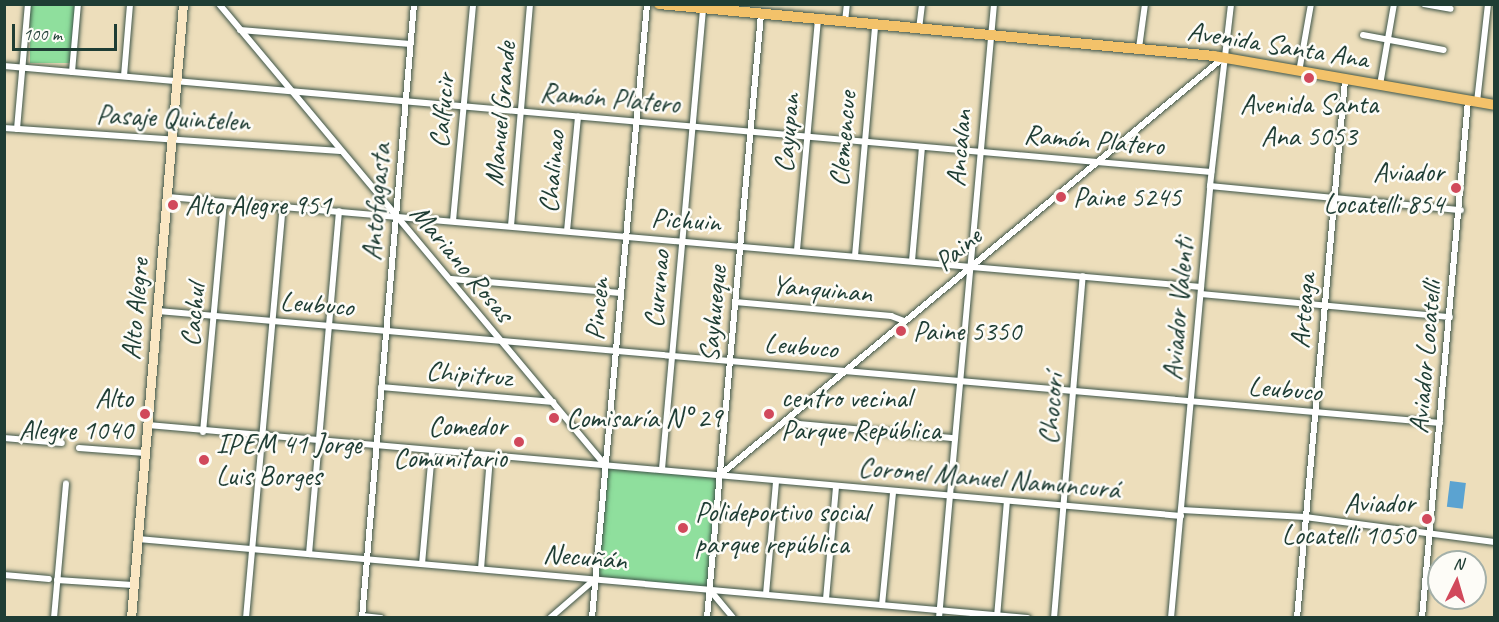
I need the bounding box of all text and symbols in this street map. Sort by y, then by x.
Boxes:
scale bar [15,12,120,50]
street label: Avenida Santa Ana [1185,14,1371,76]
text: 100 m [23,23,62,45]
street label: Manuel Grande [477,41,523,187]
marker: Avenida Santa Ana 5053 [1302,71,1316,85]
street label: Calfucir [422,72,462,150]
street label: Ramón Platero [539,75,681,121]
place label: Avenida Santa Ana 5053 [1240,87,1378,153]
street label: Clemencue [822,90,864,188]
street label: Cayupan [767,92,807,174]
street label: Pasaje Quintelen [95,97,251,139]
street label: Ancalan [939,108,979,188]
street label: Ramón Platero [1023,117,1165,163]
street label: Chalinao [532,130,572,214]
street label: Antofagasta [354,142,398,262]
place label: Aviador Locatelli 854 [1323,155,1444,221]
place label: Paine 5245 [1073,180,1181,214]
marker: Aviador Locatelli 854 [1449,181,1463,195]
place label: Alto Alegre 951 [185,188,331,222]
marker: Paine 5245 [1054,190,1068,204]
street label: Mariano Rosas [403,197,521,329]
marker: Alto Alegre 951 [166,198,180,212]
street label: Pichuin [650,201,722,239]
street label: Paine [928,220,988,278]
street label: Aviador Valenti [1155,236,1201,382]
street label: Curunao [637,249,677,329]
street label: Alto Alegre [114,257,156,361]
street label: Sayhueque [692,264,734,364]
street label: Yanquinan [770,268,874,310]
street label: Arteaga [1283,272,1323,350]
street label: Pincen [578,276,616,342]
street label: Aviador Locatelli [1402,279,1448,435]
street label: Cachul [174,282,212,348]
street label: Leubuco [279,284,355,324]
place label: Paine 5350 [913,314,1021,348]
marker: Paine 5350 [894,324,908,338]
street label: Leubuco [763,326,839,366]
street label: Chipitruz [425,354,513,394]
street label: Leubuco [1247,369,1323,409]
street label: Chocorí [1031,372,1071,446]
place label: Alto Alegre 1040 [19,381,133,447]
place label: centro vecinal Parque República [781,381,941,447]
place label: Comisaría N° 29 [566,401,722,435]
marker: Alto Alegre 1040 [138,407,152,421]
marker: centro vecinal Parque República [762,407,776,421]
place label: Comedor Comunitario [393,409,507,475]
marker: Comisaría N° 29 [547,411,561,425]
place label: IPEM 41 Jorge Luis Borges [216,427,361,493]
marker: Comedor Comunitario [512,435,526,449]
street label: Coronel Manuel Namuncurá [857,450,1121,506]
marker: IPEM 41 Jorge Luis Borges [197,453,211,467]
place label: Aviador Locatelli 1050 [1282,486,1415,552]
place label: Polideportivo social parque república [695,495,869,561]
marker: Aviador Locatelli 1050 [1420,512,1434,526]
marker: Polideportivo social parque república [676,521,690,535]
street label: Necuñán [542,537,628,577]
north arrow [1427,550,1487,610]
text: N [1453,554,1464,574]

